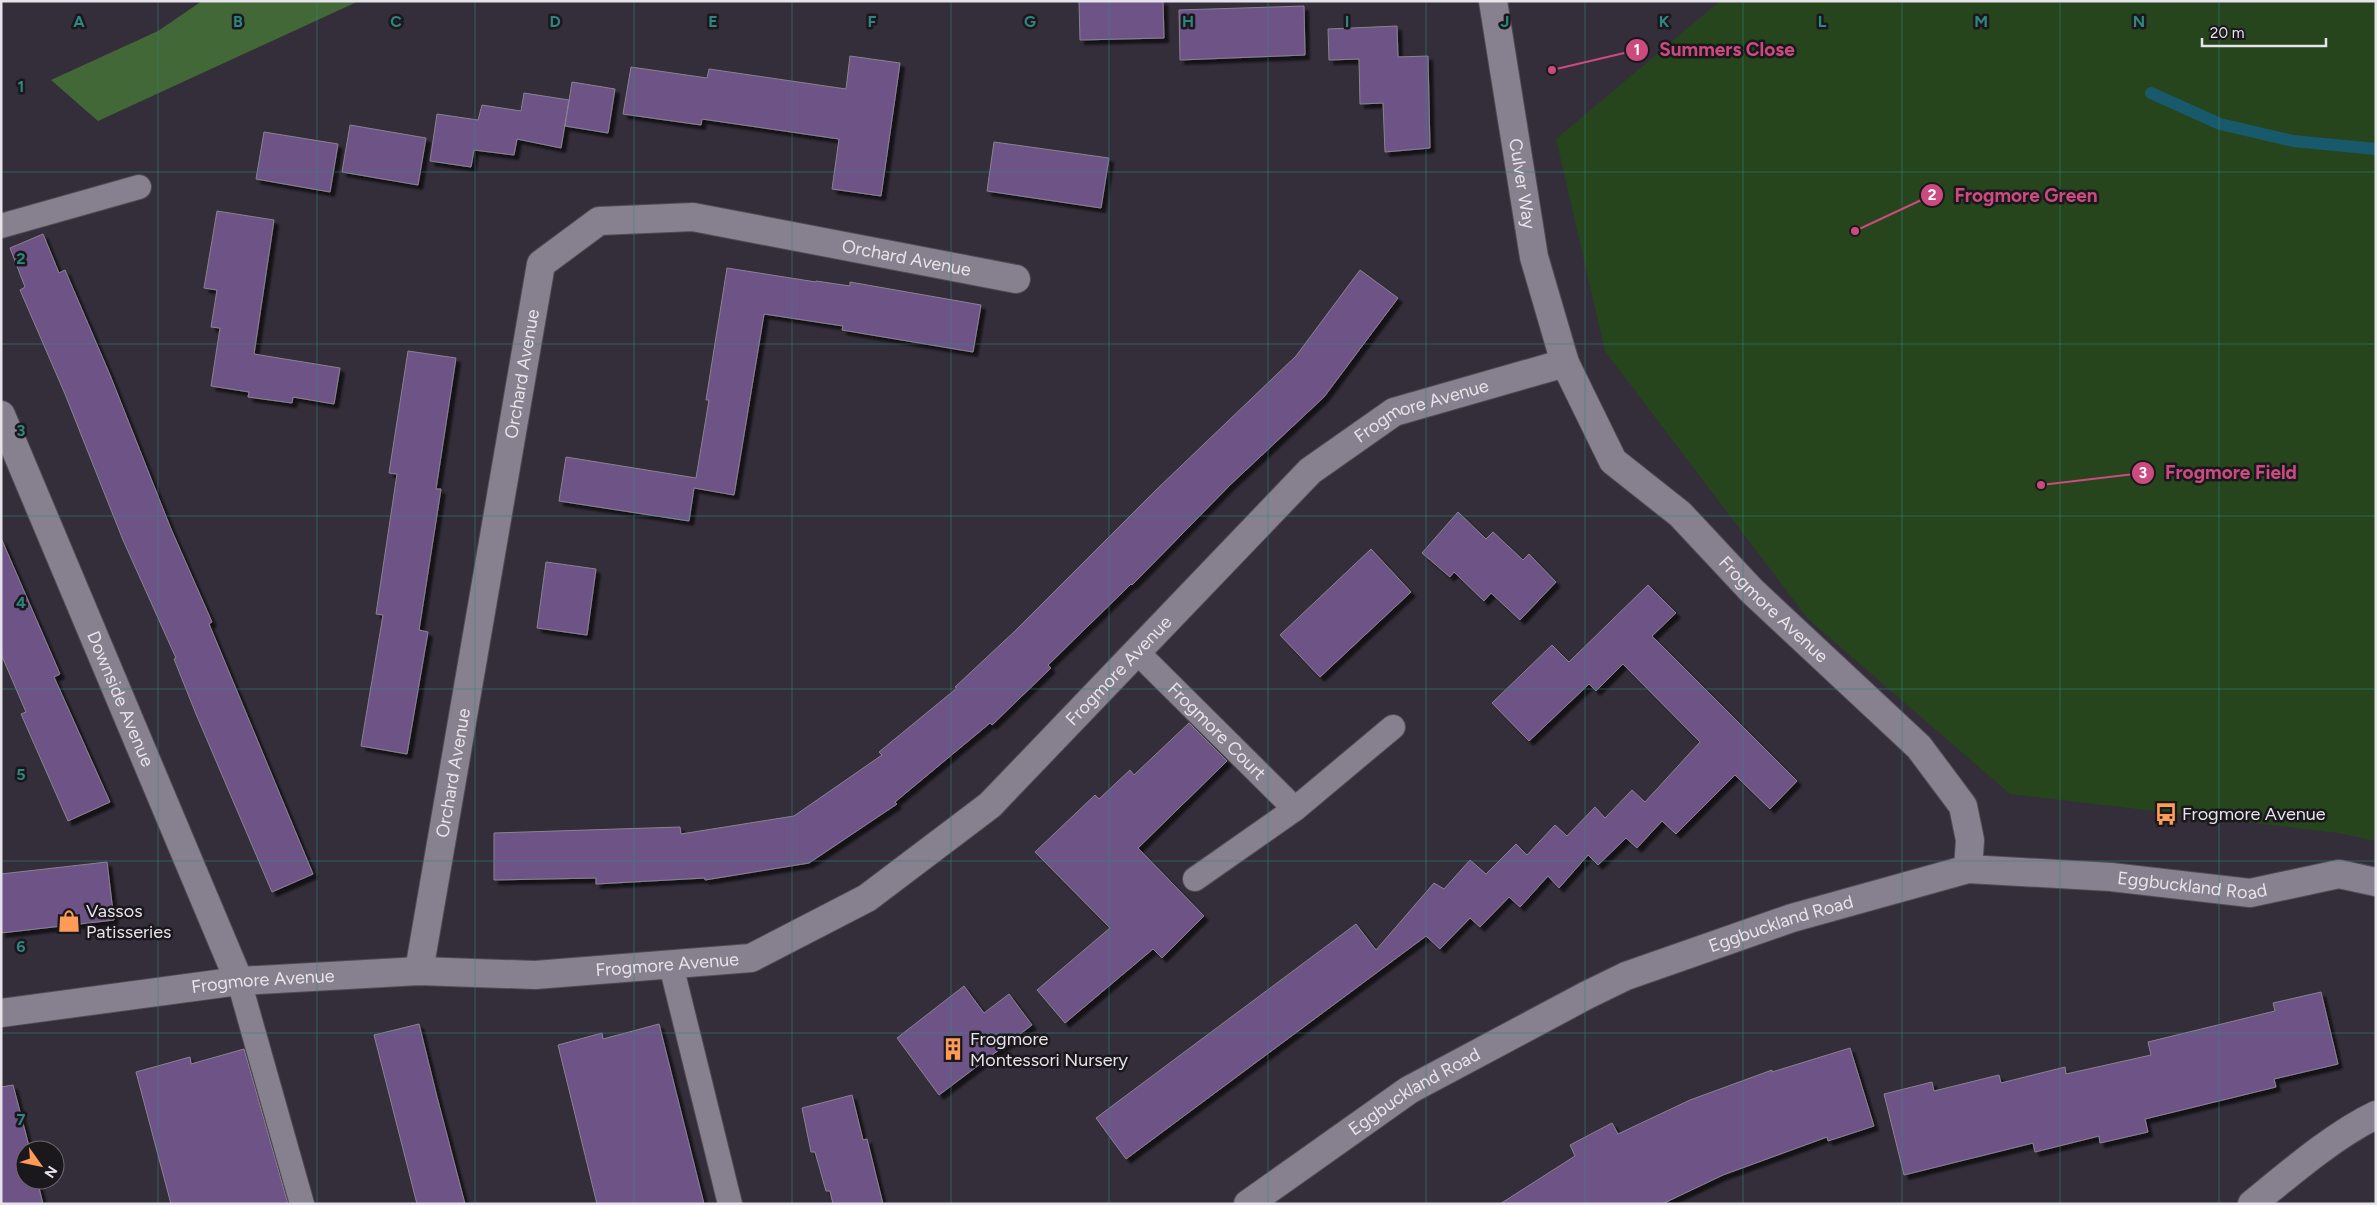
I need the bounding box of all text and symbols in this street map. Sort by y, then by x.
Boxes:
text: A [73,12,85,31]
text: B [233,12,243,31]
text: C [390,12,402,31]
text: D [549,12,561,31]
text: E [708,12,718,31]
text: F [868,12,877,31]
text: G [1024,12,1036,31]
text: H [1182,12,1194,31]
text: I [1345,12,1349,31]
text: J [1501,12,1509,31]
text: K [1659,12,1670,31]
text: L [1818,12,1827,31]
text: M [1974,12,1988,31]
text: N [2133,12,2145,31]
scale bar [2202,15,2326,47]
text: 20 m [2210,24,2244,42]
callout: Summers Close [1624,33,1805,67]
text: Summers Close [1659,38,1795,61]
text: 1 [1634,41,1640,59]
text: 1 [18,77,24,96]
street label: Culver Way [1504,137,1540,231]
callout: Frogmore Green [1919,178,2107,212]
text: Frogmore Green [1954,184,2098,207]
text: 2 [1928,186,1937,204]
street label: Orchard Avenue [840,235,973,281]
text: 2 [16,249,26,268]
street label: Orchard Avenue [500,307,544,440]
street label: Frogmore Avenue [1350,374,1491,447]
text: 3 [17,421,26,440]
callout: Frogmore Field [2131,456,2307,490]
text: Frogmore Field [2165,461,2297,484]
text: 3 [2139,464,2147,482]
street label: Frogmore Avenue [1714,552,1833,668]
text: 4 [16,593,26,612]
street label: Frogmore Avenue [1061,611,1177,730]
street label: Downside Avenue [82,628,159,770]
street label: Frogmore Court [1163,678,1270,785]
street label: Orchard Avenue [431,706,475,839]
text: 5 [16,765,26,784]
bus stop icon: Frogmore Avenue [2153,801,2179,827]
place label: Frogmore Avenue [2182,803,2326,825]
street label: Eggbuckland Road [2116,867,2269,904]
street label: Eggbuckland Road [1706,890,1856,957]
place label: Vassos Patisseries [86,900,171,943]
shop icon: Vassos Patisseries [56,908,82,934]
text: 6 [16,937,26,956]
street label: Frogmore Avenue [595,948,740,981]
street label: Frogmore Avenue [190,965,335,998]
place label: Frogmore Montessori Nursery [970,1028,1129,1071]
building icon: Frogmore Montessori Nursery [940,1036,966,1062]
street label: Eggbuckland Road [1344,1043,1484,1140]
text: 7 [17,1110,26,1129]
north arrow [15,1140,65,1190]
text: N [40,1163,61,1181]

